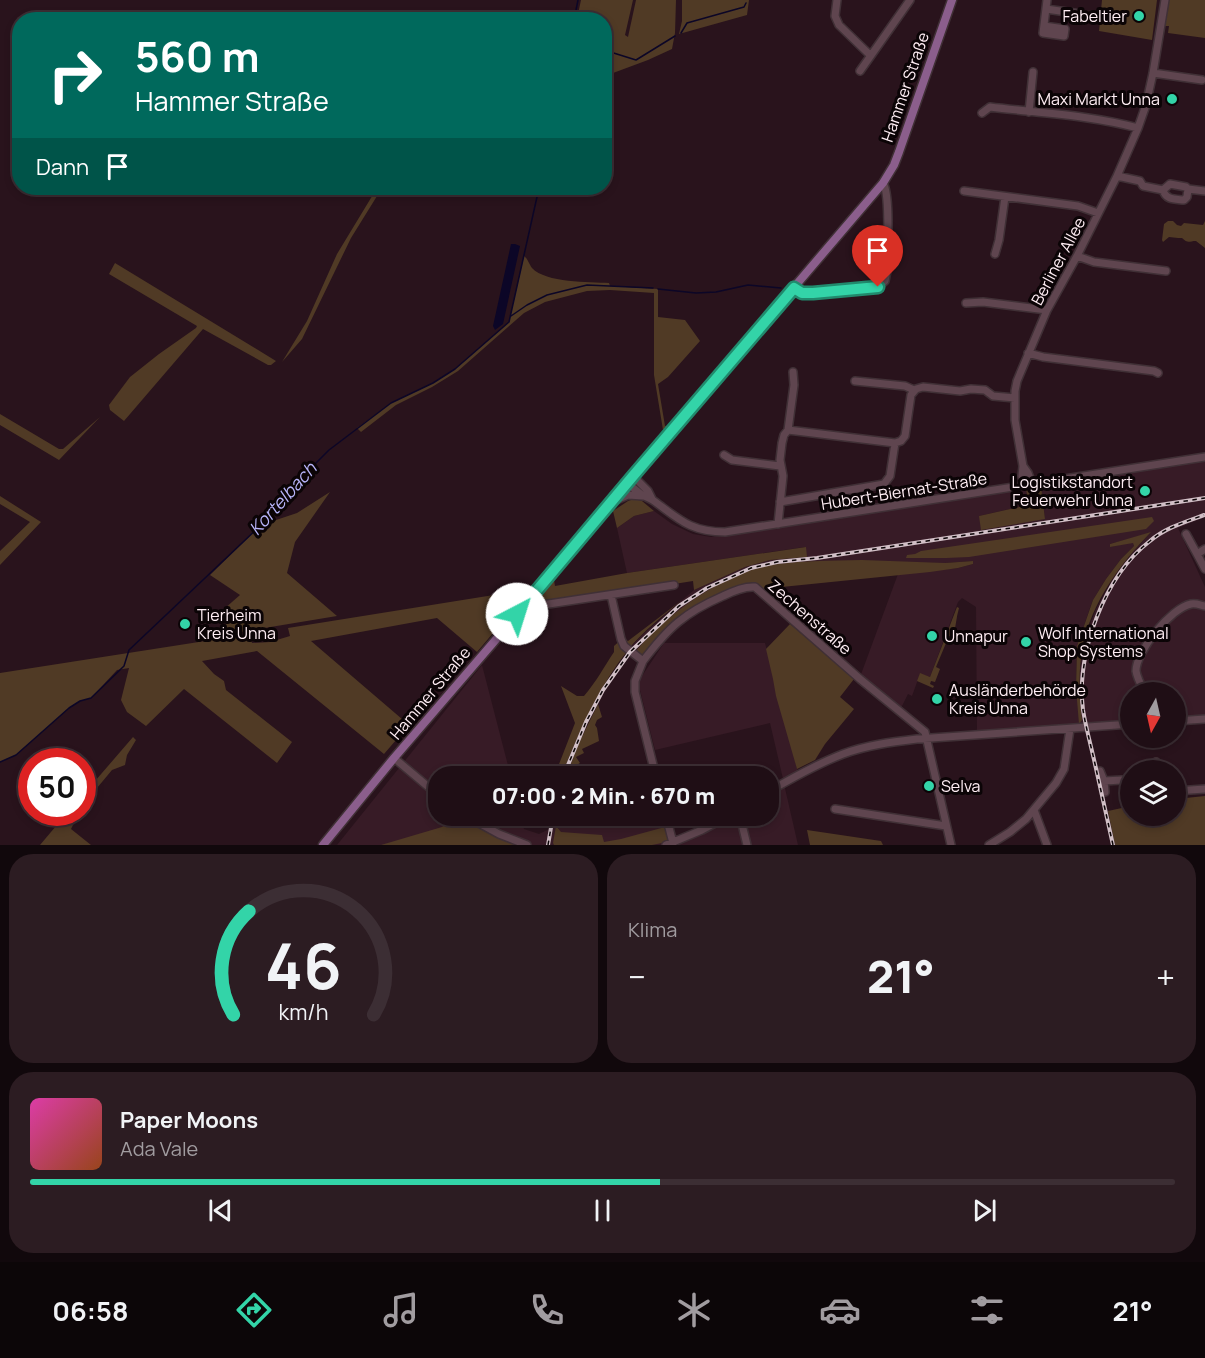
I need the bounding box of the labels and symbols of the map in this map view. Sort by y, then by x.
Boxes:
place label: Fabeltier [1063,5,1127,27]
marker: Fabeltier [1132,9,1146,23]
street label: Hammer Straße [876,29,934,145]
place label: Maxi Markt Unna [1038,88,1160,110]
marker: Maxi Markt Unna [1165,92,1179,106]
street label: Berliner Allee [1026,213,1090,309]
pin [852,225,903,287]
water label: Kortelbach [243,456,322,540]
street label: Hubert-Biernat-Straße [819,467,989,515]
place label: Logistikstandort Feuerwehr Unna [1012,471,1133,511]
marker: Logistikstandort Feuerwehr Unna [1138,484,1152,498]
street label: Zechenstraße [763,575,857,659]
position arrow [485,582,549,646]
place label: Tierheim Kreis Unna [197,604,276,644]
marker: Tierheim Kreis Unna [178,617,192,631]
place label: Wolf International Shop Systems [1038,622,1169,662]
place label: Unnapur [944,625,1008,647]
marker: Unnapur [925,629,939,643]
marker: Wolf International Shop Systems [1019,635,1033,649]
street label: Hammer Straße [385,642,475,744]
place label: Ausländerbehörde Kreis Unna [949,679,1086,719]
north arrow [1120,682,1186,748]
marker: Ausländerbehörde Kreis Unna [930,692,944,706]
speed limit sign: 50 [18,748,96,826]
place label: Selva [941,775,981,797]
marker: Selva [922,779,936,793]

